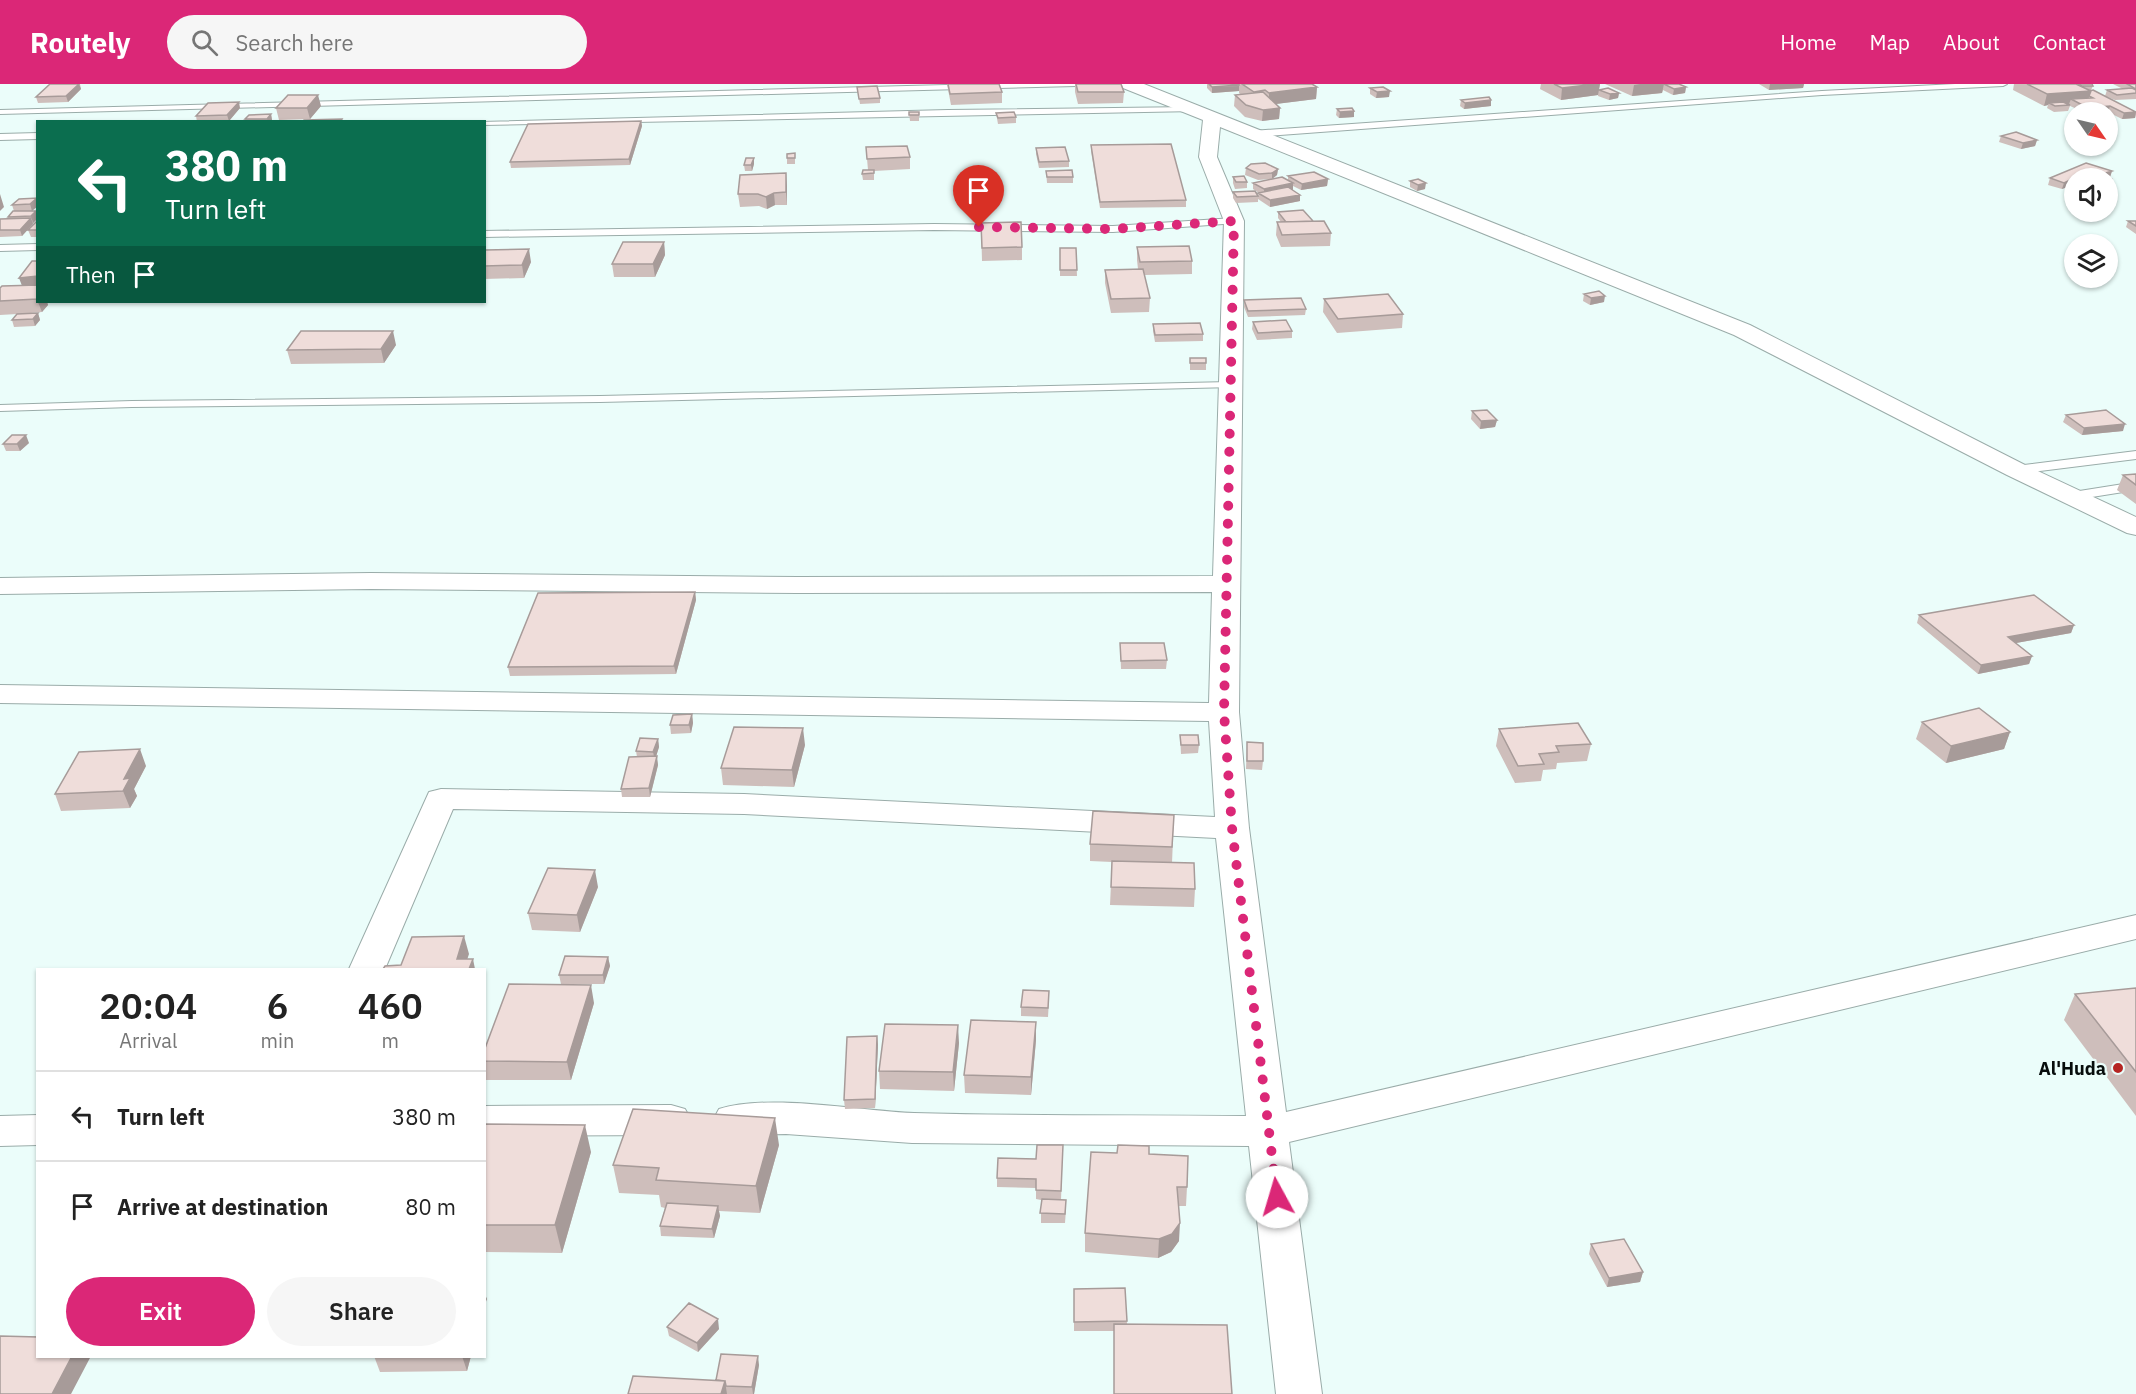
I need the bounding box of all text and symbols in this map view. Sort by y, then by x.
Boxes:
search box [167,15,587,69]
text: Routely [30,24,131,61]
icon: search [188,26,221,59]
text: Search here [236,28,354,57]
text: Home [1780,28,1837,56]
text: Map [1870,28,1910,56]
text: About [1943,28,2000,56]
text: Contact [2033,28,2106,56]
north arrow [2064,102,2118,156]
map controls [2064,102,2118,288]
text: 380 m [165,138,288,193]
icon: left [66,144,144,222]
pin [953,165,1004,227]
button: sound [2064,168,2118,222]
icon: arrive [962,174,995,207]
text: Turn left [165,191,266,226]
button: layers [2064,234,2118,288]
icon: arrive [128,258,161,291]
text: Then [66,260,116,289]
text: 20:04 [99,982,197,1029]
text: 6 [267,982,288,1029]
text: 460 [358,982,423,1029]
text: Arrival [119,1027,177,1054]
text: min [261,1027,294,1054]
text: m [381,1027,399,1054]
place label: Al'Huda [2038,1057,2106,1080]
marker: Al'Huda [2111,1061,2125,1075]
icon: left [66,1100,99,1133]
text: Turn left [117,1102,205,1131]
text: 380 m [392,1102,456,1131]
position arrow [1245,1165,1309,1229]
icon: arrive [66,1190,99,1223]
text: Arrive at destination [117,1192,328,1221]
text: 80 m [405,1192,456,1221]
button: Exit [66,1277,255,1346]
button: Share [267,1277,456,1346]

